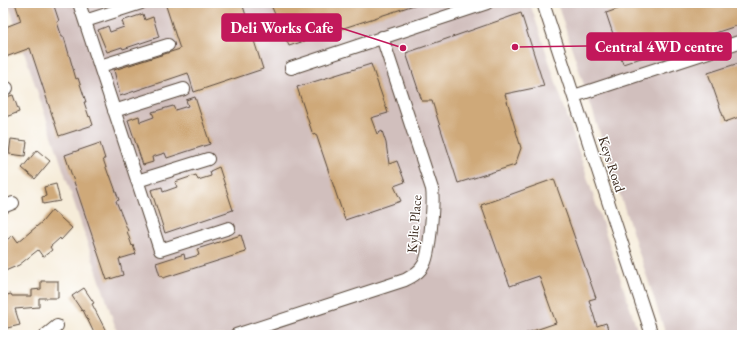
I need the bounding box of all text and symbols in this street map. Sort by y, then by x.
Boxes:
callout: Deli Works Cafe [222,14,341,41]
text: Deli Works Cafe [231,18,333,37]
callout: Central 4WD centre [587,33,731,60]
text: Central 4WD centre [595,37,723,56]
street label: Keys Road [595,134,630,195]
street label: Kylie Place [402,194,426,254]

